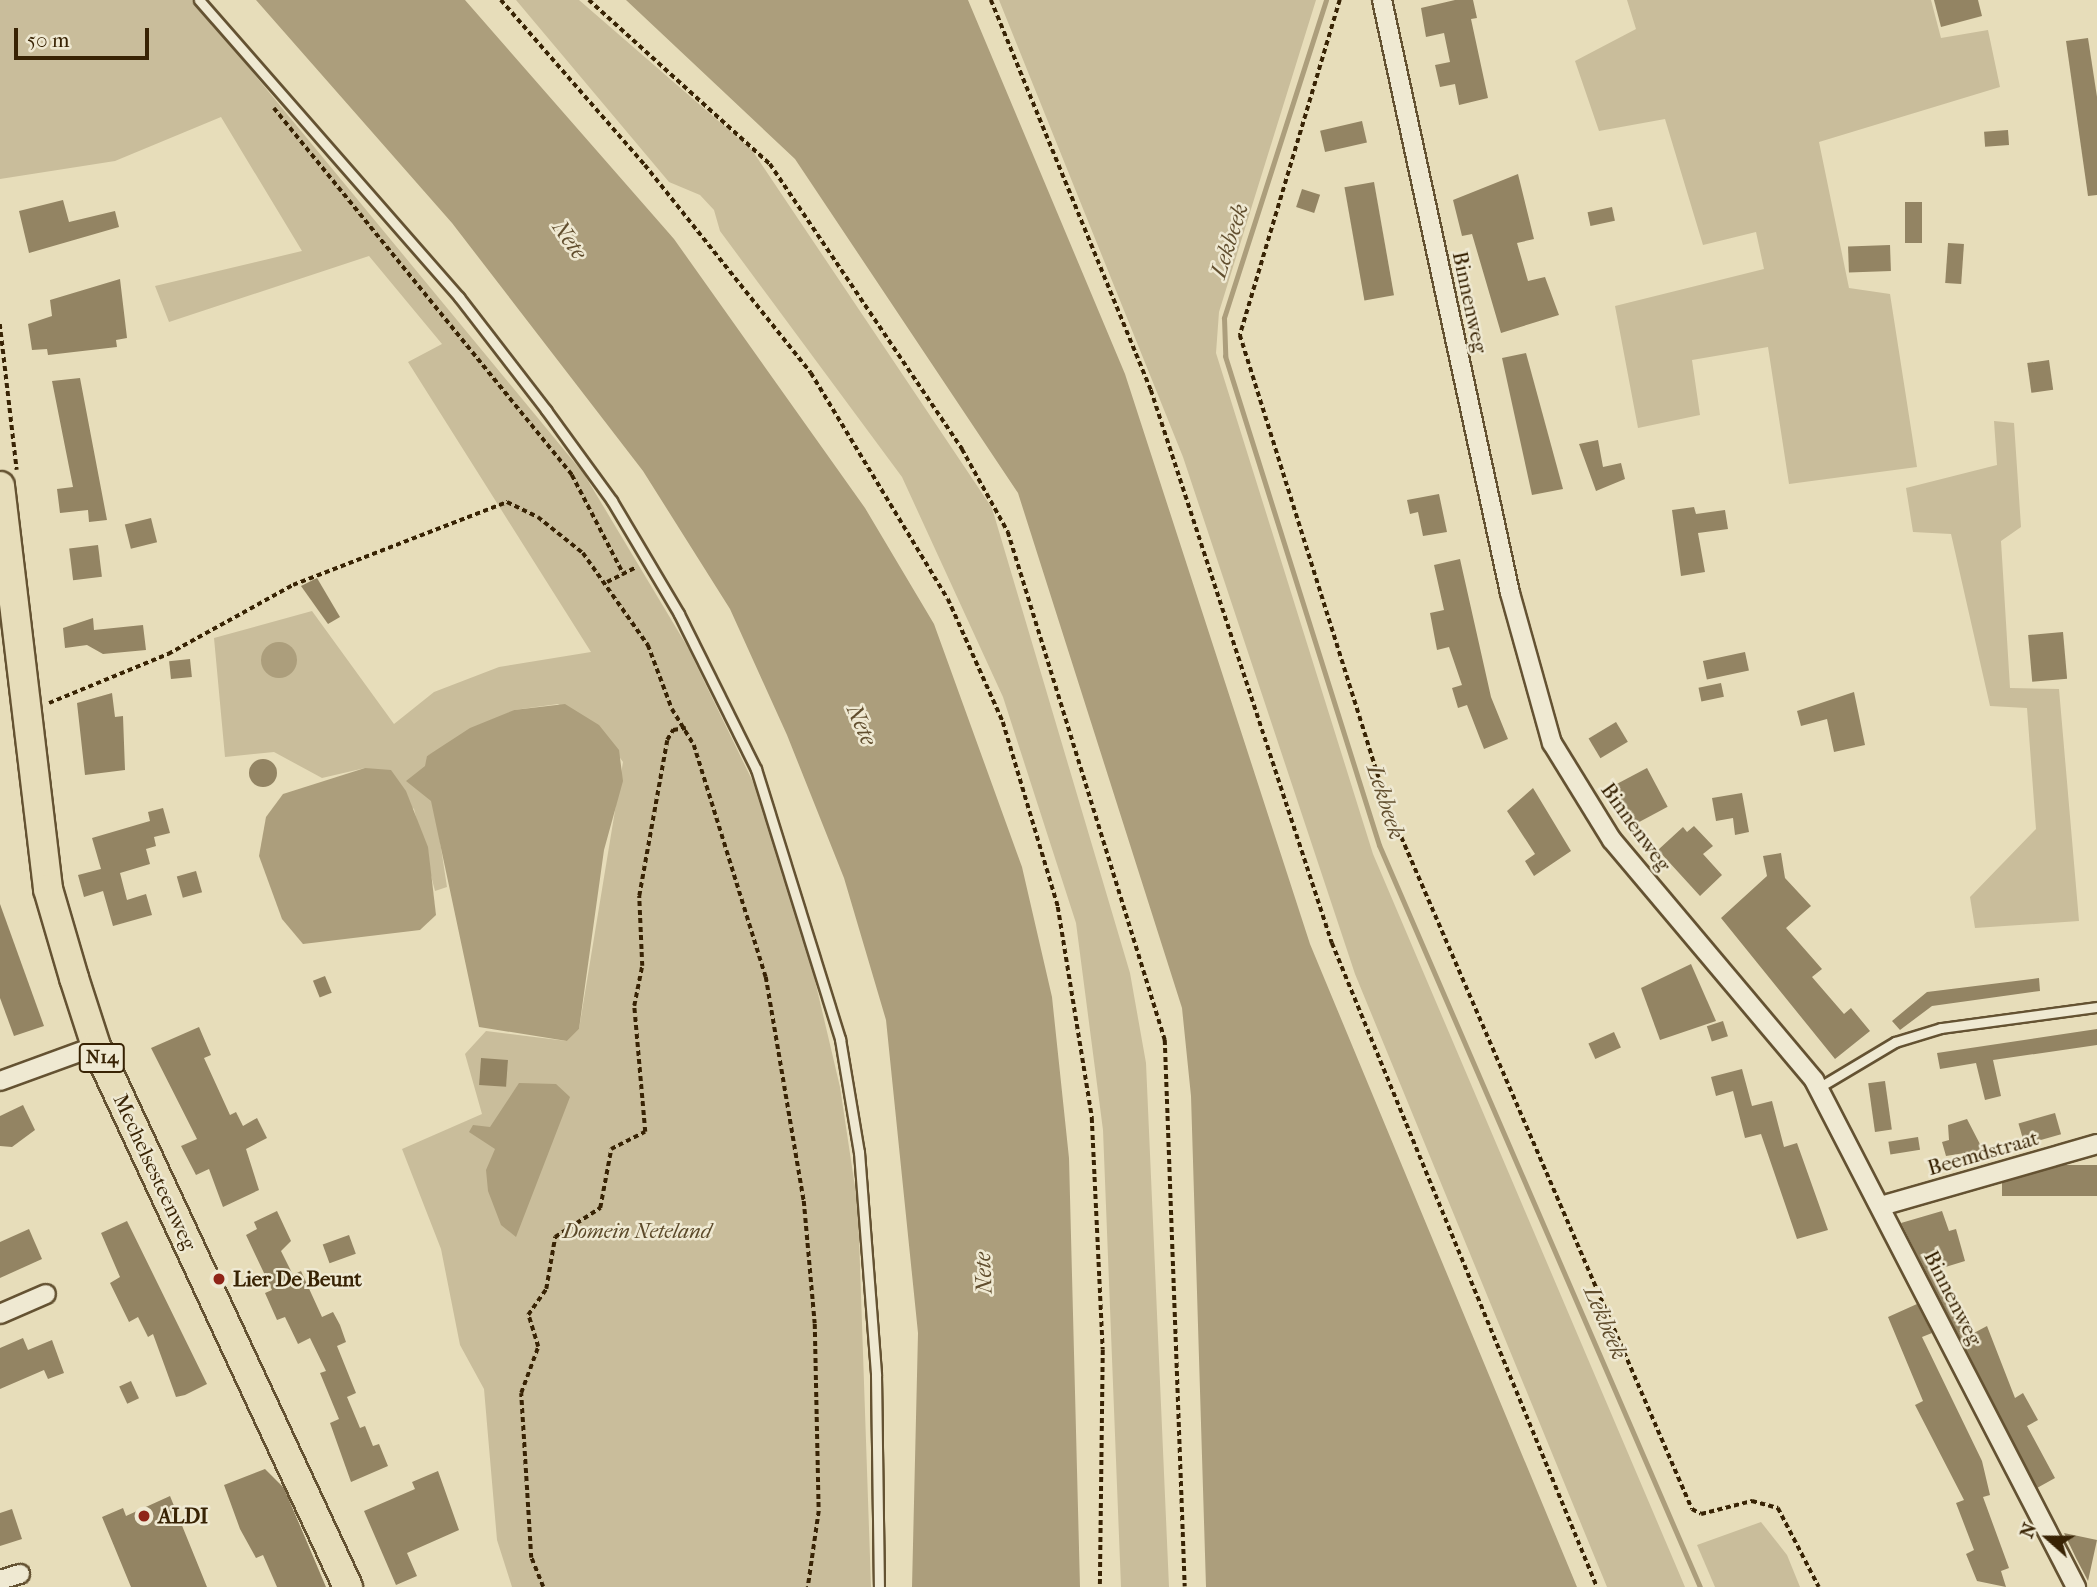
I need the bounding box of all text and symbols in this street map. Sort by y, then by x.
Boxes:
scale bar [18,14,152,58]
text: 50 m [27,28,70,52]
water label: Lekbeek [1205,200,1255,282]
water label: Nete [546,215,592,265]
street label: Binnenweg [1447,249,1493,355]
water label: Nete [840,700,882,750]
water label: Lekbeek [1360,761,1410,843]
street label: Binnenweg [1595,778,1677,876]
road number: N14 [78,1042,126,1074]
street label: Mechelsesteenweg [108,1090,202,1254]
street label: Beemdstraat [1925,1125,2041,1181]
park label: Domein Neteland [563,1218,711,1244]
street label: Binnenweg [1918,1246,1988,1350]
water label: Nete [969,1251,999,1295]
place label: Lier De Beunt [233,1266,362,1292]
marker: Lier De Beunt [211,1271,227,1287]
water label: Lekbeek [1577,1282,1633,1364]
place label: ALDI [158,1503,208,1529]
north arrow [2013,1503,2083,1573]
marker: ALDI [136,1508,152,1524]
text: N [2016,1520,2041,1541]

